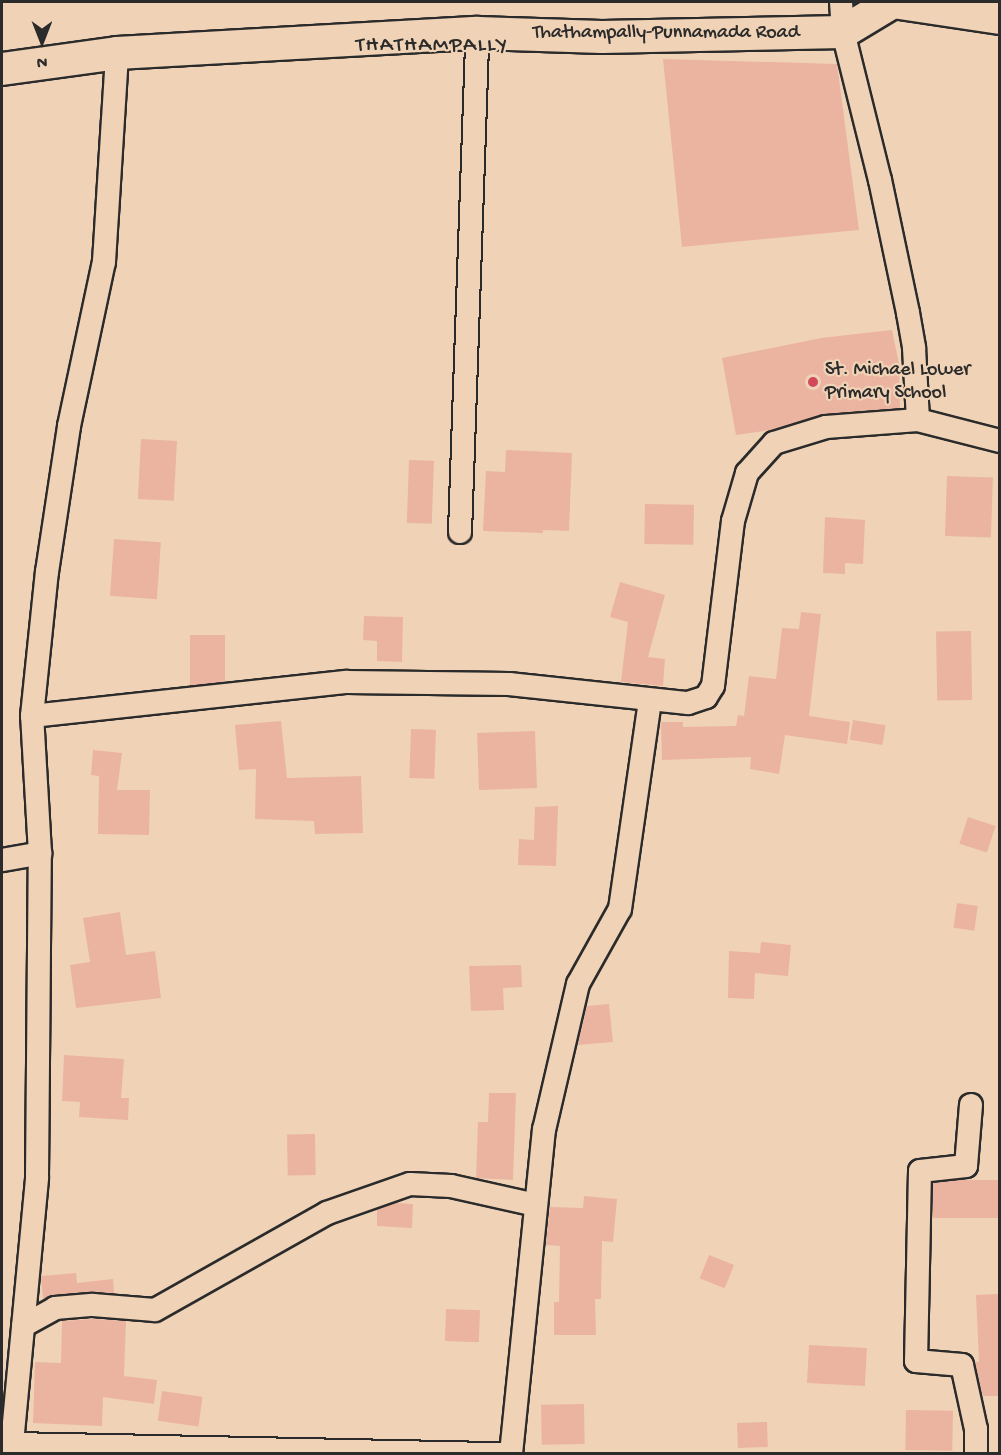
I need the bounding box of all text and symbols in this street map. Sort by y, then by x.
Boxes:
north arrow [12,12,72,72]
street label: Thathampally-Punnamada Road [533,21,799,45]
district label: THATHAMPALLY [356,34,508,60]
text: N [37,51,47,70]
place label: St. Michael Lower Primary School [825,358,970,405]
marker: St. Michael Lower Primary School [806,375,820,389]

